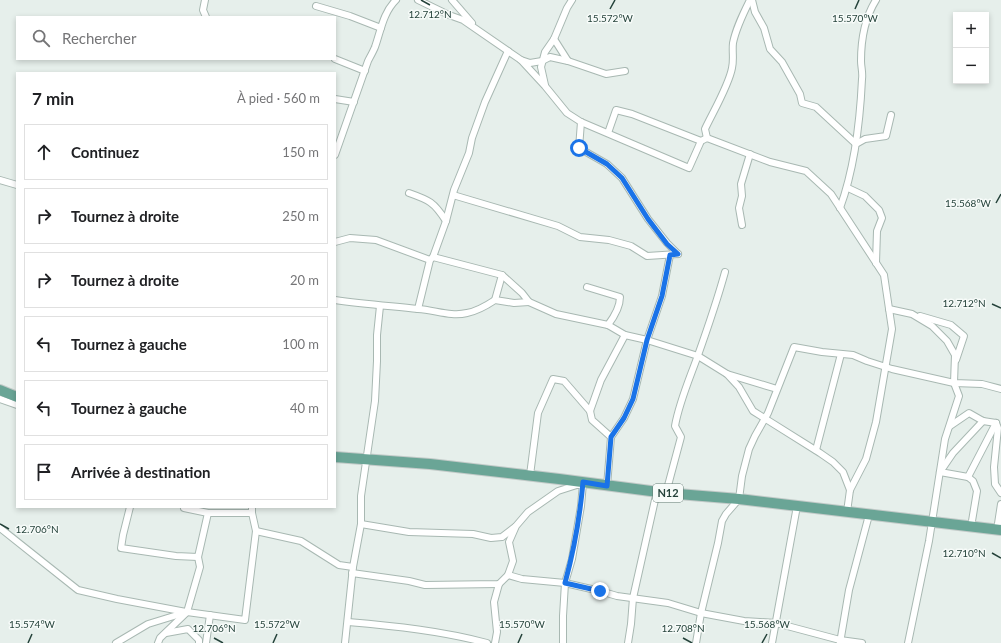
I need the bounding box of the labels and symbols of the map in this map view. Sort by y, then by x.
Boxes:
text: 12.712°N [408,8,452,20]
text: 15.572°W [587,12,634,24]
text: 15.570°W [832,12,879,24]
route start [570,139,588,157]
text: 15.568°W [945,197,992,209]
text: 12.712°N [942,297,986,309]
road number: N12 [653,484,683,502]
text: 12.706°N [15,523,59,535]
text: 12.710°N [942,547,986,559]
route end [591,582,609,600]
text: 15.574°W [9,618,56,630]
text: 15.572°W [254,618,301,630]
text: 15.570°W [499,618,546,630]
text: 15.568°W [744,618,791,630]
text: 12.706°N [192,622,236,634]
text: 12.708°N [661,622,705,634]

